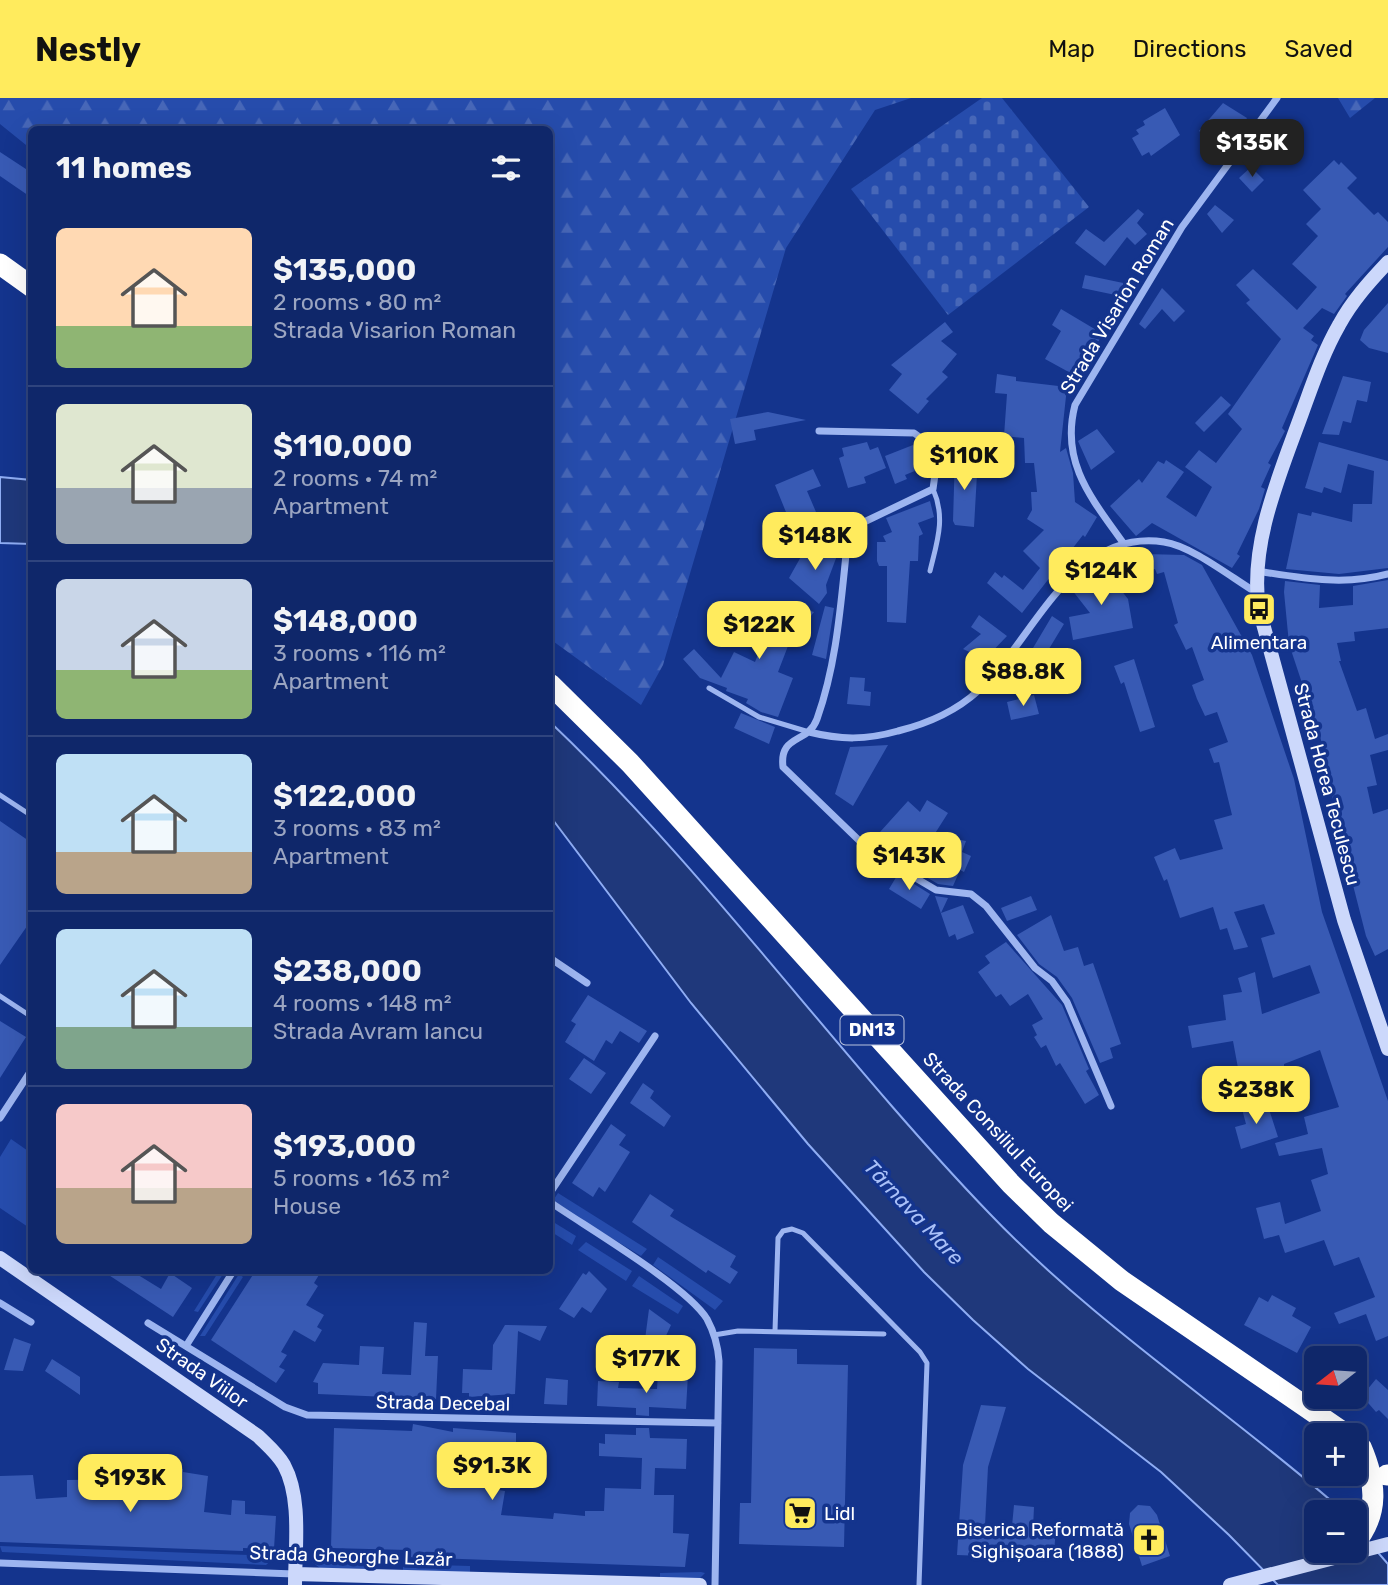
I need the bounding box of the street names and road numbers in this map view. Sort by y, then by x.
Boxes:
street label: Strada Visarion Roman [1055,214,1179,398]
street label: Strada Horea Teculescu [1289,680,1365,888]
road number: DN13 [840,1015,903,1044]
street label: Strada Consiliul Europei [918,1047,1078,1217]
street label: Strada Viilor [152,1333,253,1414]
street label: Strada Decebal [376,1390,510,1416]
street label: Strada Gheorghe Lazăr [249,1541,454,1571]

